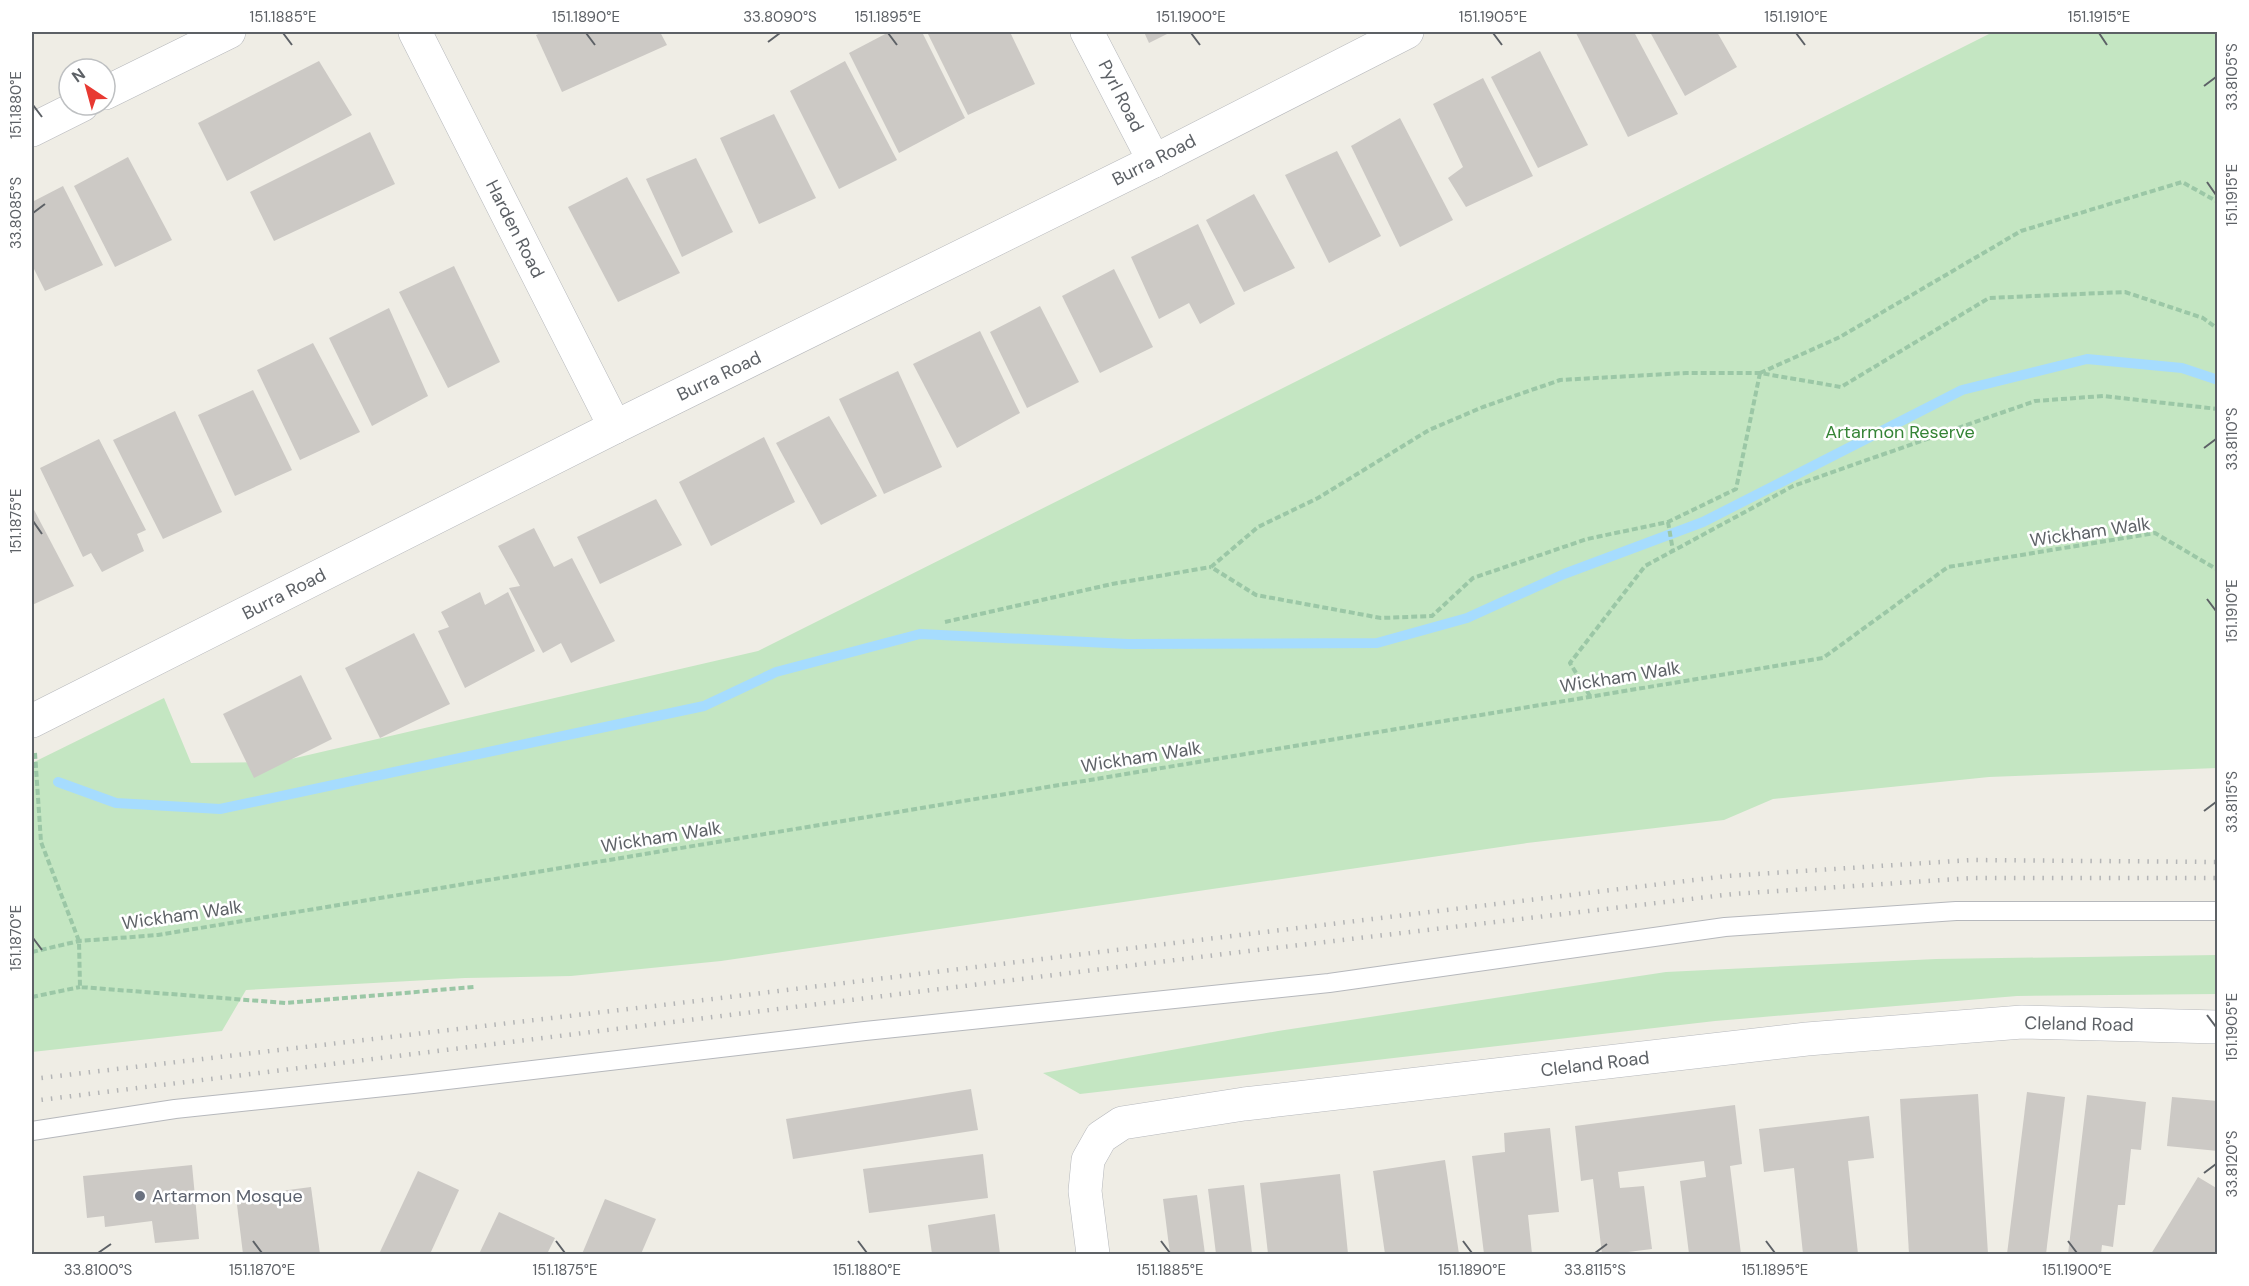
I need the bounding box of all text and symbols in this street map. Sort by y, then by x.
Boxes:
text: 151.1885°E [250,7,316,27]
text: 151.1890°E [552,7,620,27]
text: 33.8090°S [743,7,817,27]
text: 151.1895°E [855,7,921,27]
text: 151.1900°E [1156,7,1226,27]
text: 151.1905°E [1459,7,1527,27]
text: 151.1910°E [1764,7,1828,27]
text: 151.1915°E [2068,7,2130,27]
text: 33.8105°S [2222,43,2242,111]
street label: Pyrl Road [1093,56,1149,136]
north arrow [57,57,117,117]
text: N [68,63,89,87]
text: 151.1880°E [6,71,26,139]
street label: Burra Road [1108,129,1200,191]
text: 151.1915°E [2222,164,2242,226]
street label: Harden Road [480,176,550,282]
text: 33.8085°S [6,177,26,249]
street label: Burra Road [673,345,765,407]
text: 33.8110°S [2222,407,2242,471]
park label: Artarmon Reserve [1825,420,1975,444]
text: 151.1875°E [6,489,26,553]
street label: Wickham Walk [2028,512,2152,552]
street label: Burra Road [238,563,330,625]
text: 151.1910°E [2222,579,2242,643]
street label: Wickham Walk [1558,656,1682,698]
street label: Wickham Walk [1079,736,1203,778]
text: 33.8115°S [2222,771,2242,833]
street label: Wickham Walk [599,816,723,858]
street label: Wickham Walk [120,895,244,935]
text: 151.1870°E [6,905,26,971]
text: 151.1905°E [2222,993,2242,1061]
street label: Cleland Road [2024,1011,2134,1037]
street label: Cleland Road [1539,1045,1651,1083]
text: 33.8120°S [2222,1130,2242,1197]
place label: Artarmon Mosque [152,1184,303,1208]
marker: Artarmon Mosque [133,1189,147,1203]
text: 33.8100°S [64,1260,133,1280]
text: 151.1870°E [229,1260,295,1280]
text: 151.1875°E [533,1260,597,1280]
text: 151.1880°E [833,1260,901,1280]
text: 151.1885°E [1137,1260,1203,1280]
text: 151.1890°E [1438,1260,1506,1280]
text: 33.8115°S [1564,1260,1626,1280]
text: 151.1895°E [1742,1260,1808,1280]
text: 151.1900°E [2042,1260,2112,1280]

